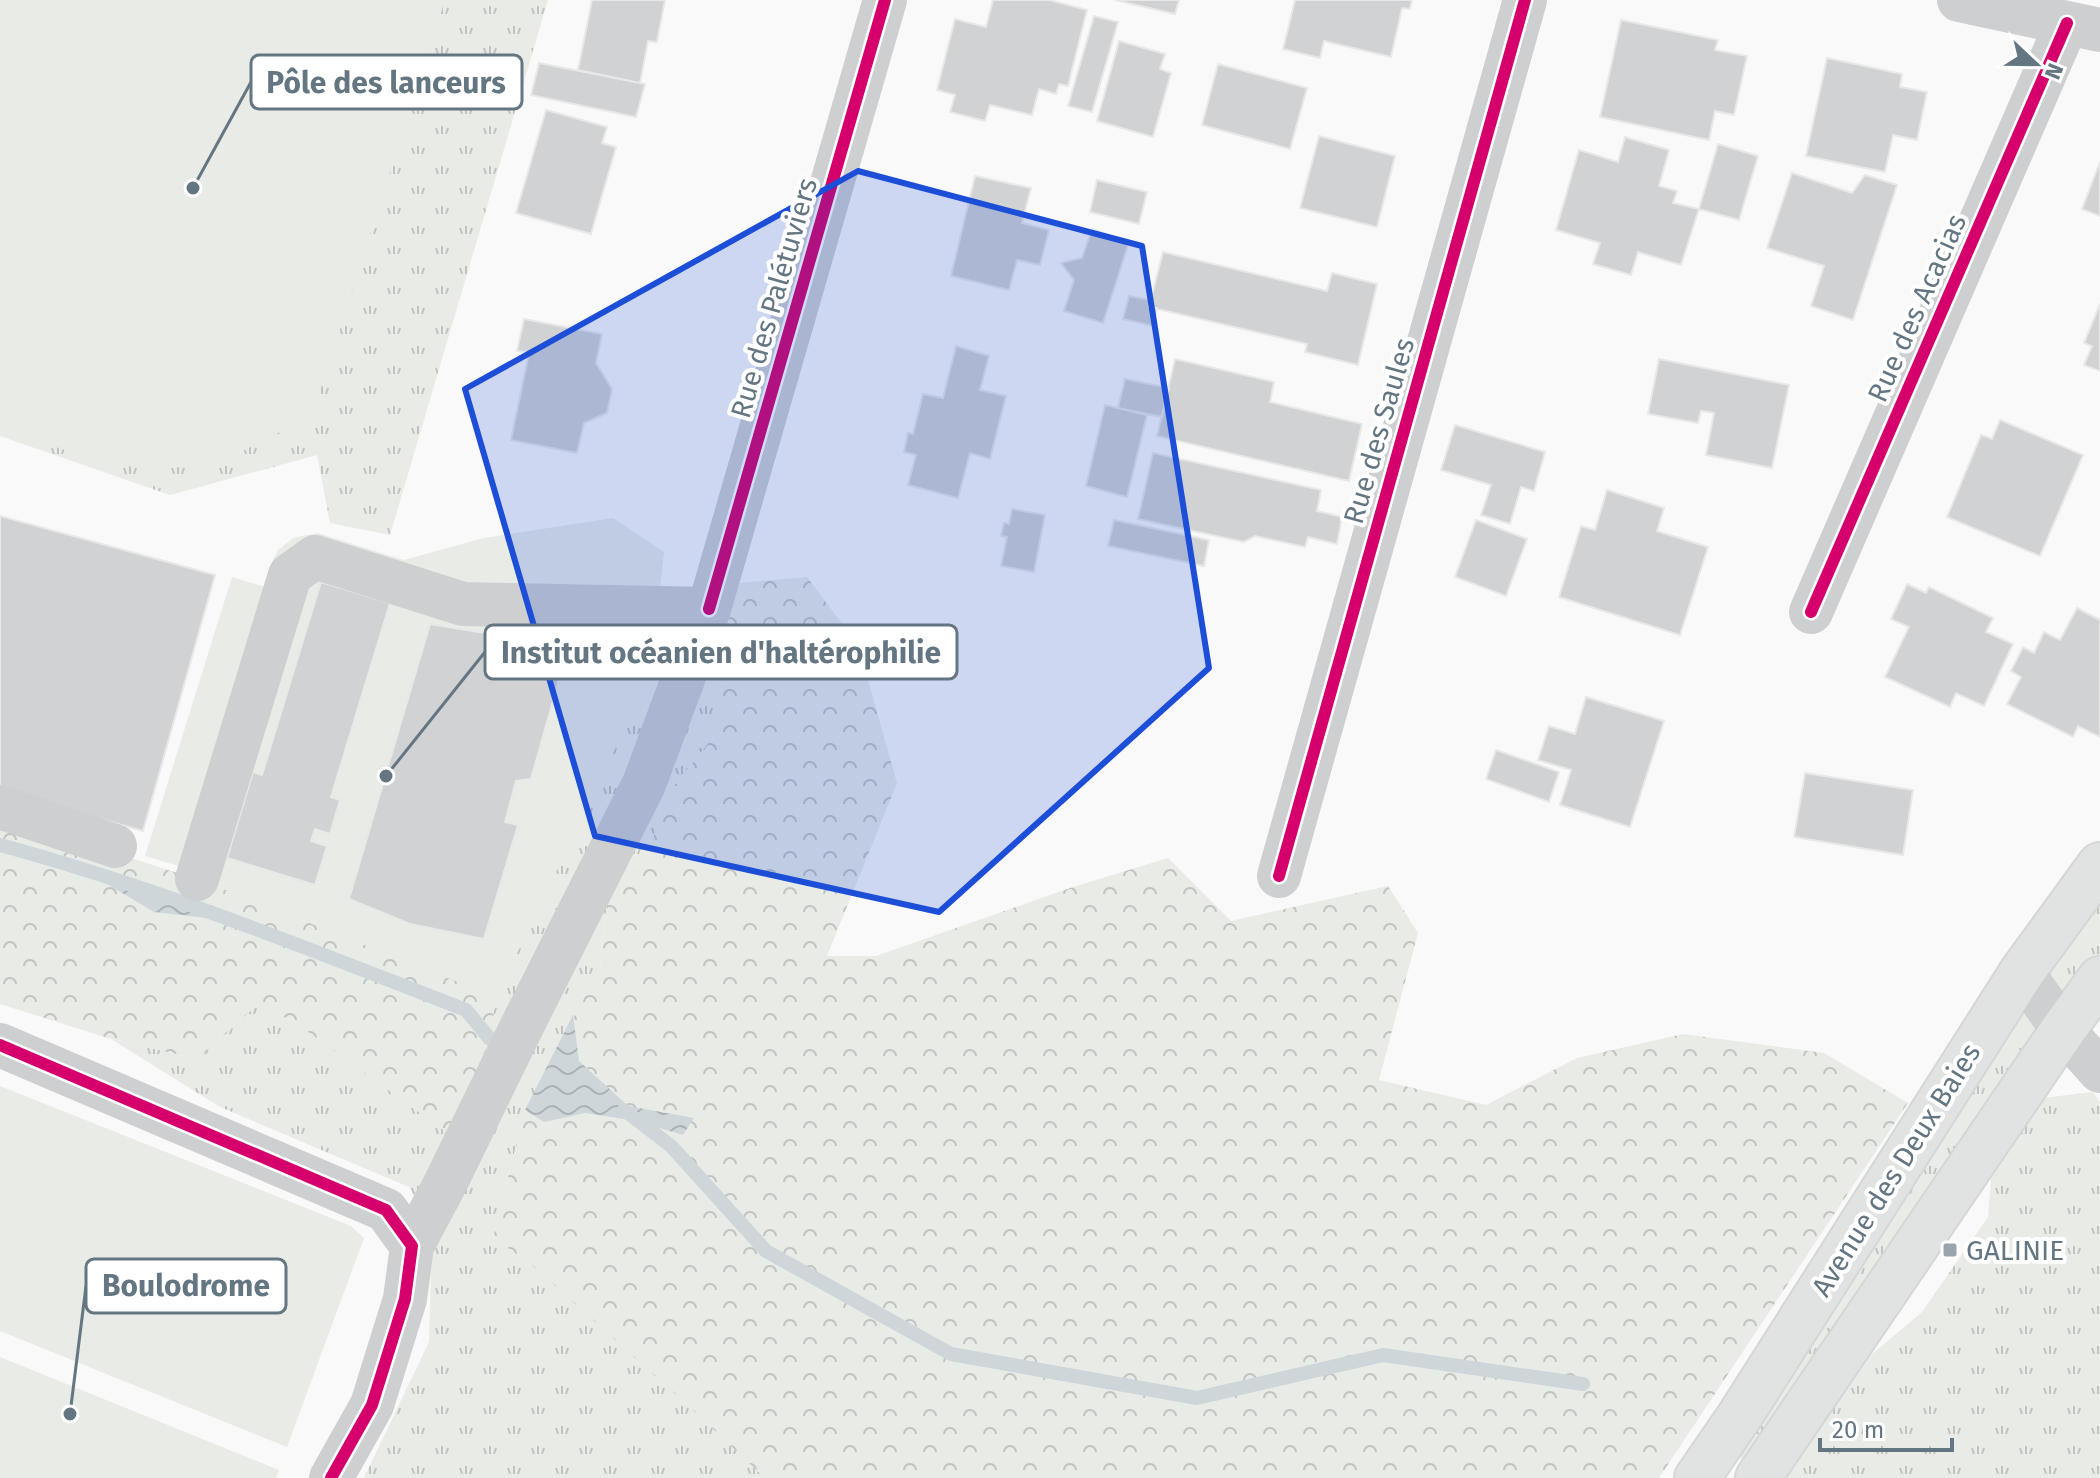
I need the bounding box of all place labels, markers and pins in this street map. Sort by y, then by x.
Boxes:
callout: Pôle des lanceurs [251,55,522,109]
callout: Institut océanien d'haltérophilie [485,625,957,679]
place label: GALINIE [1966,1234,2064,1267]
marker: GALINIE [1941,1241,1959,1259]
callout: Boulodrome [86,1259,286,1313]

